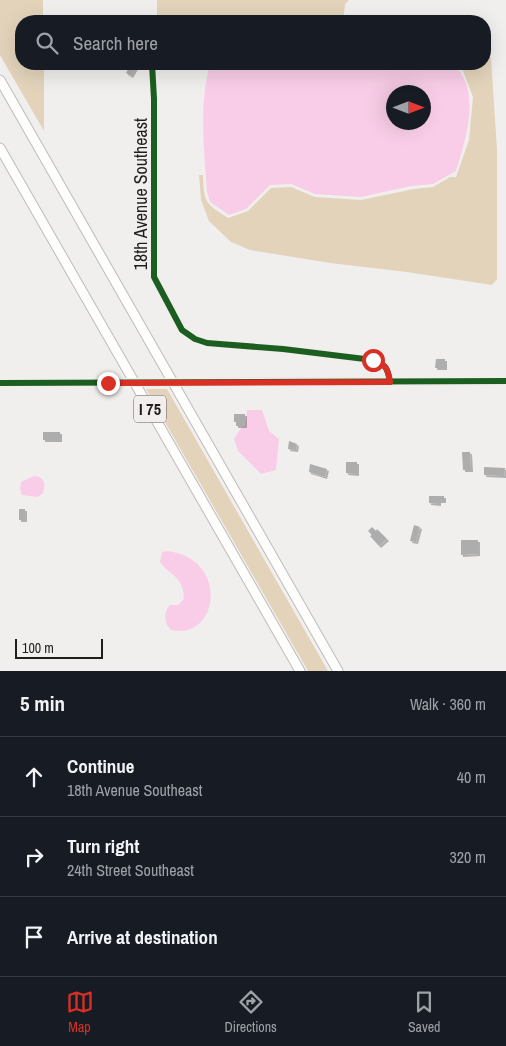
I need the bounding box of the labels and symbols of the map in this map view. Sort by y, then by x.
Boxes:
north arrow [386,85,431,130]
street label: 18th Avenue Southeast [128,118,153,270]
route start [362,349,385,372]
route end [97,372,120,395]
road number: I 75 [134,396,166,422]
scale bar [15,636,102,659]

